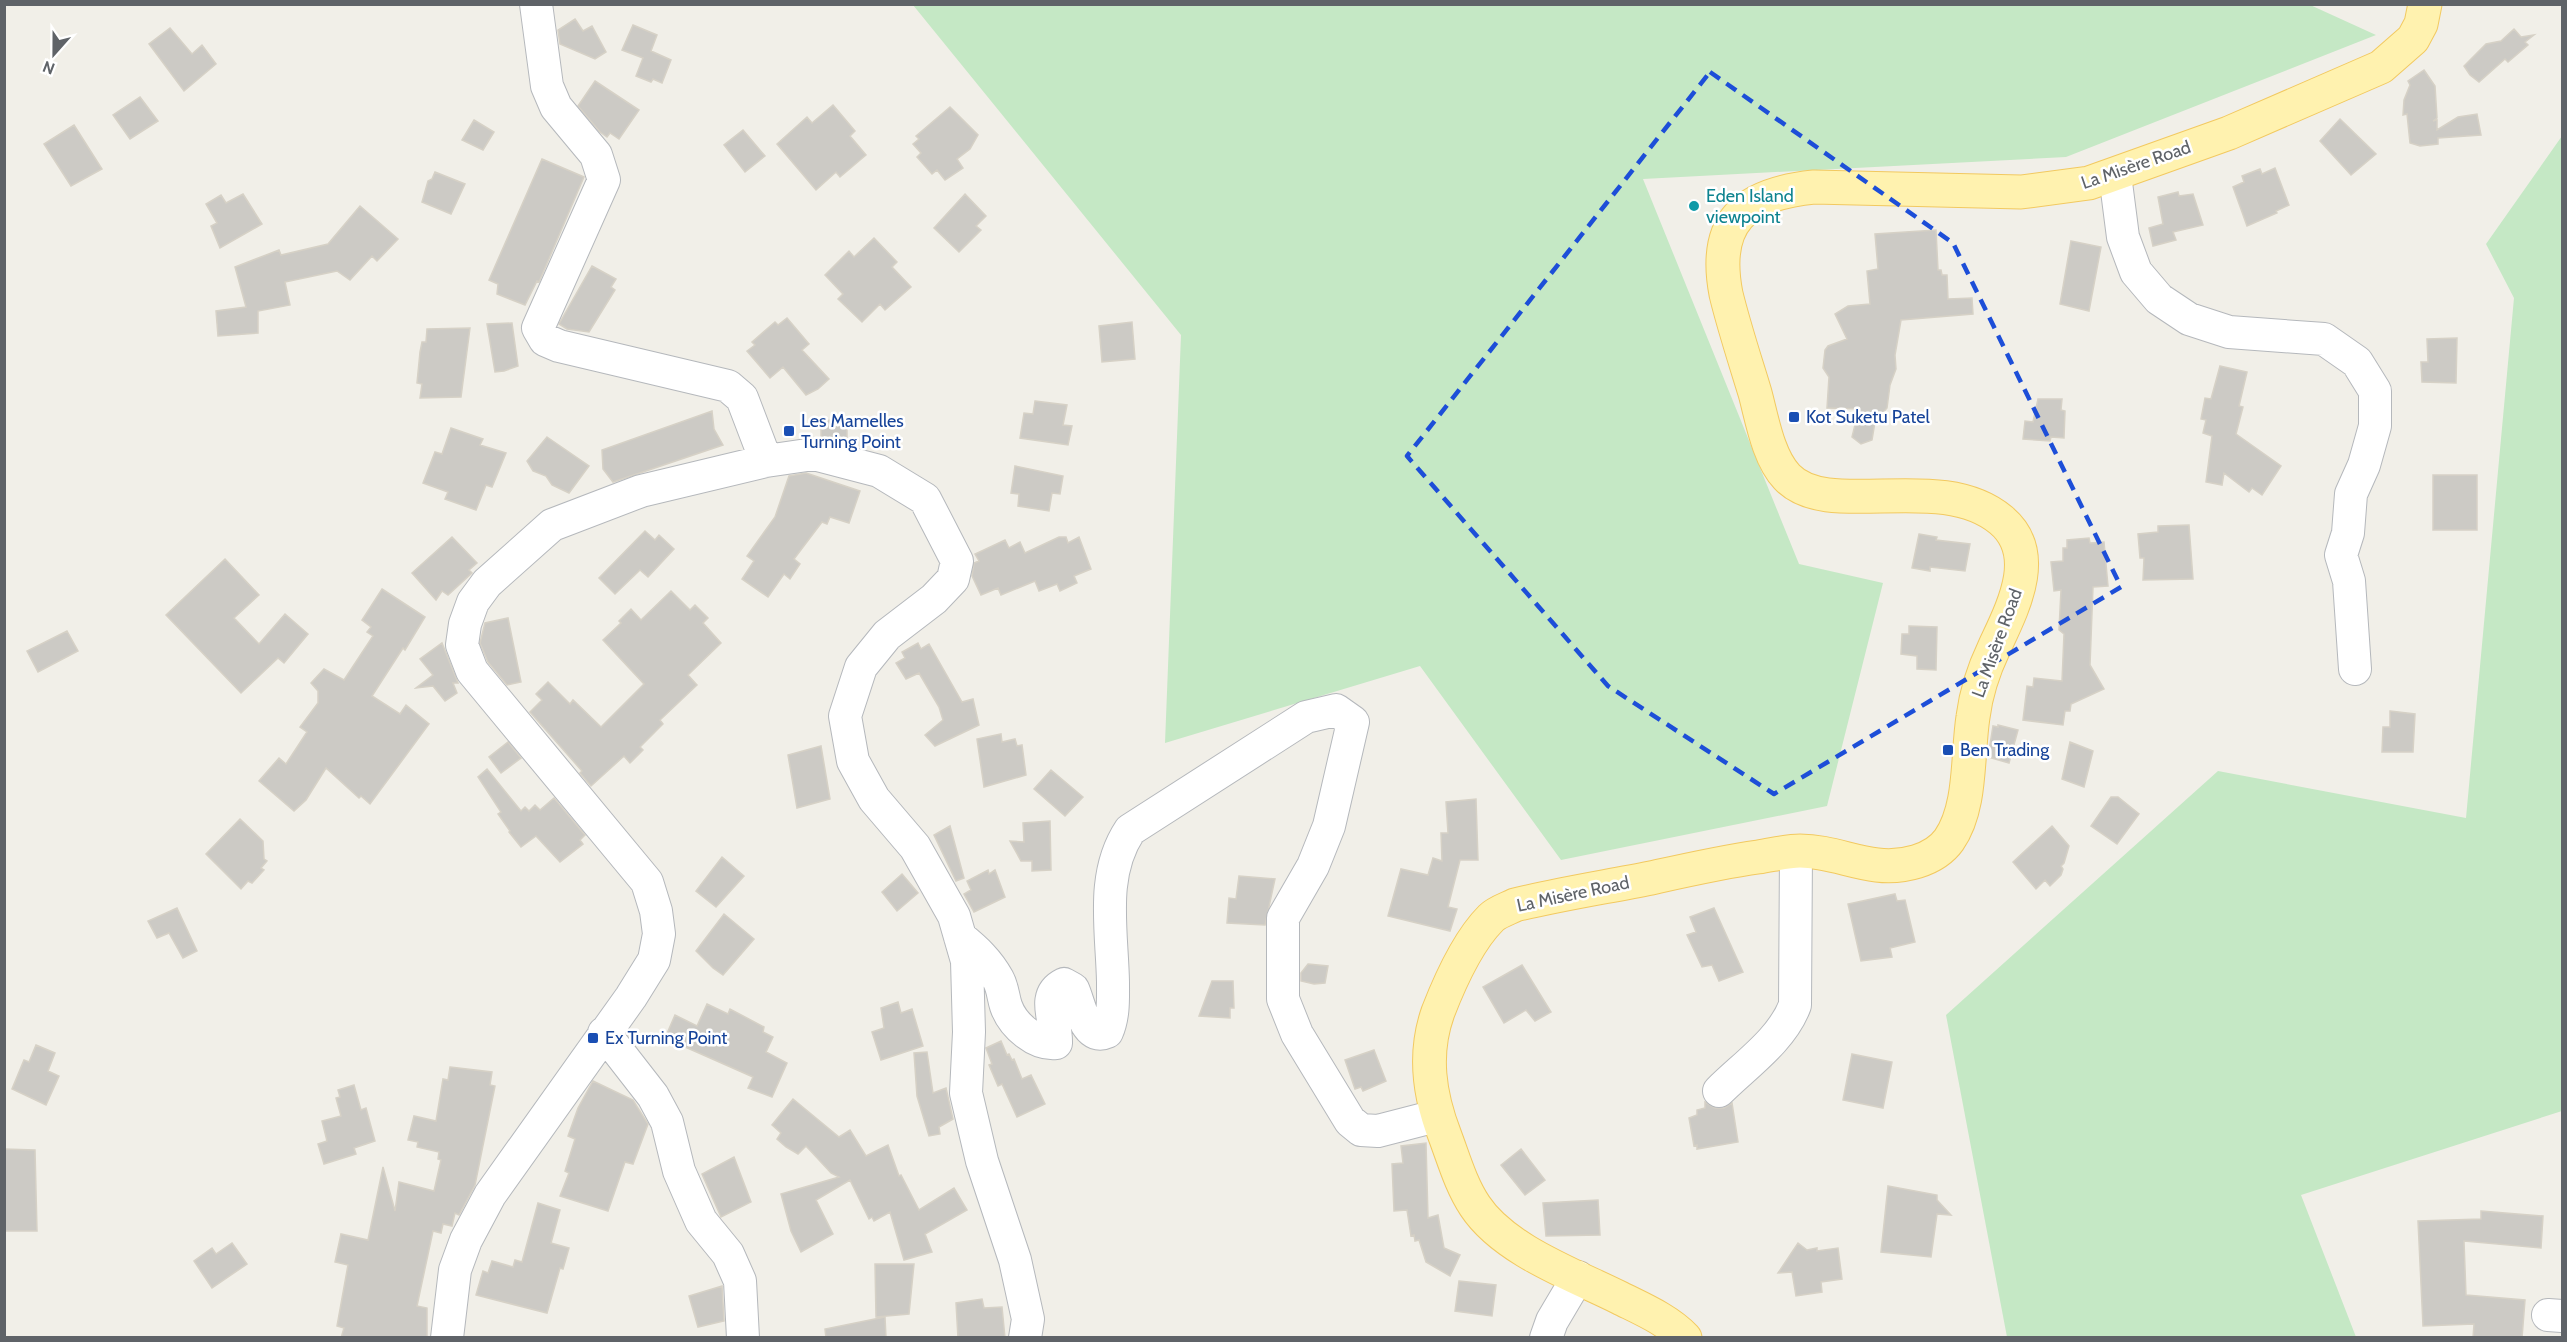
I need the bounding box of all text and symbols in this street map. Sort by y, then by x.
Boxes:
north arrow [24,24,84,84]
text: N [40,57,57,78]
street label: La Misère Road [2078,136,2194,194]
place label: Eden Island viewpoint [1706,185,1794,228]
marker: Eden Island viewpoint [1687,199,1701,213]
place label: Kot Suketu Patel [1806,406,1930,428]
place label: Les Mamelles Turning Point [801,410,904,453]
marker: Kot Suketu Patel [1787,410,1801,424]
marker: Les Mamelles Turning Point [782,424,796,438]
street label: La Misère Road [1967,585,2027,701]
place label: Ben Trading [1960,739,2050,761]
marker: Ben Trading [1941,743,1955,757]
street label: La Misère Road [1515,871,1631,917]
place label: Ex Turning Point [605,1027,727,1049]
marker: Ex Turning Point [586,1031,600,1045]

